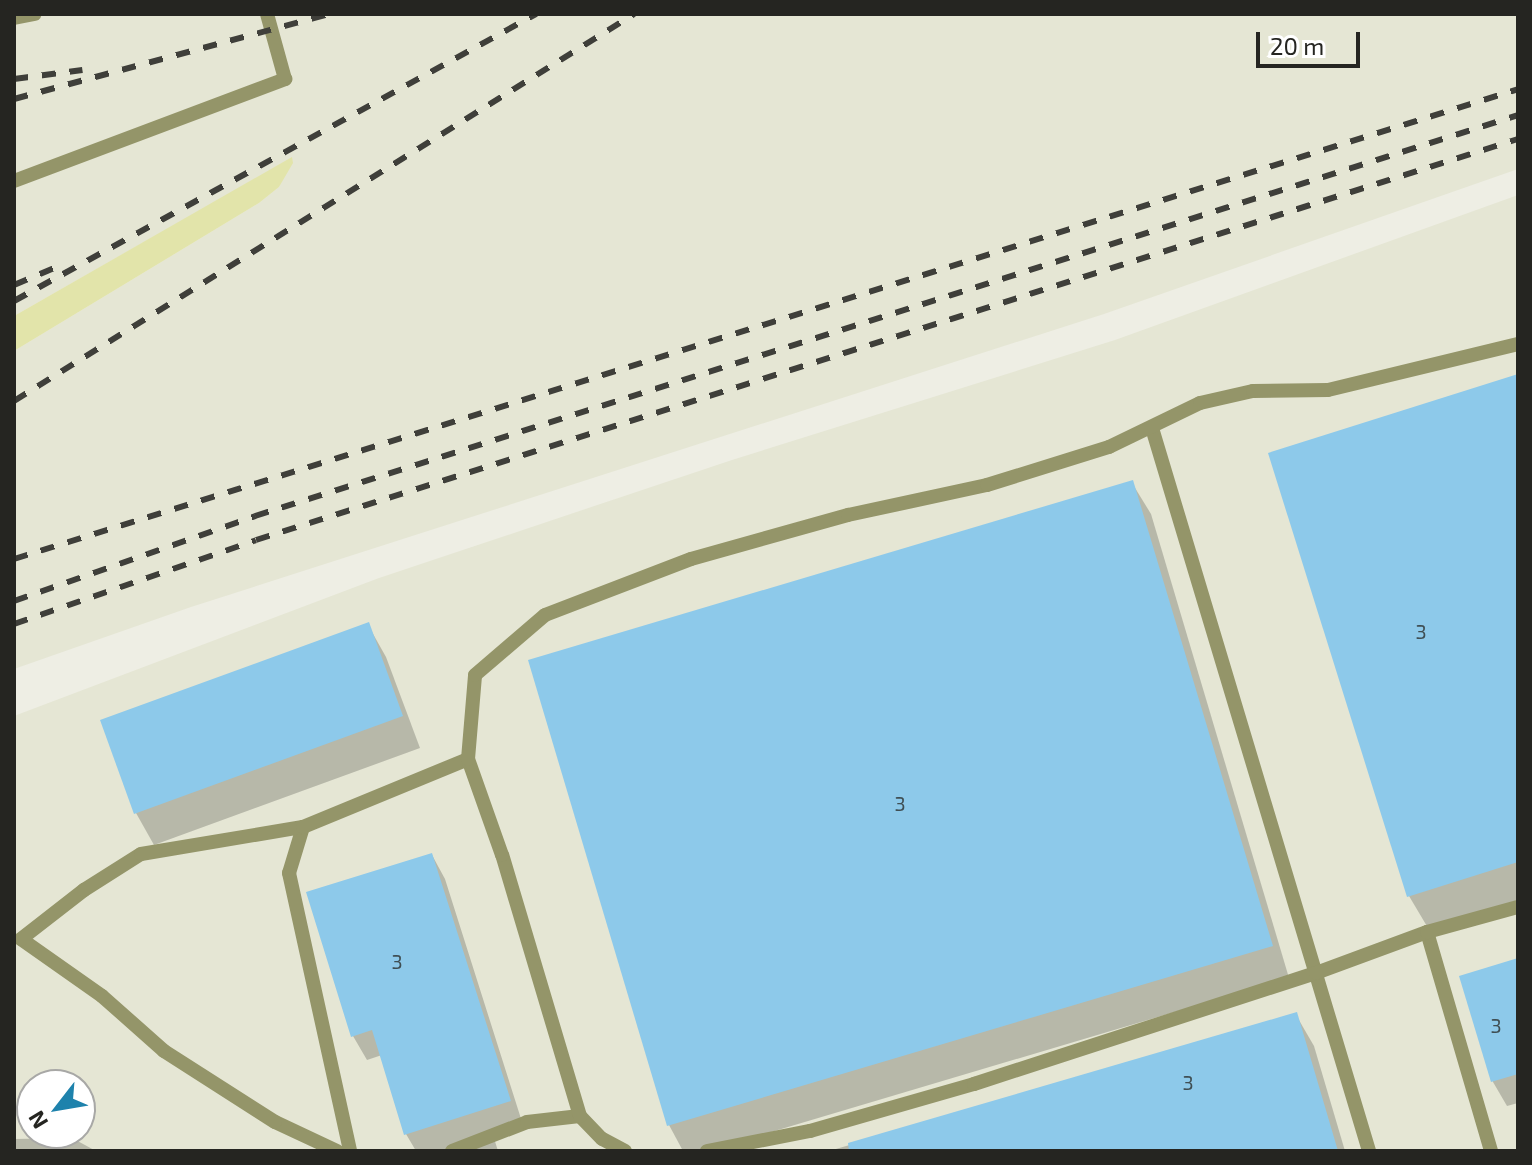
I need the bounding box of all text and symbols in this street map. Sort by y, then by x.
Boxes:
scale bar [1260,16,1364,66]
text: 20 m [1270,31,1324,60]
house number: 3 [1415,619,1427,643]
house number: 3 [894,791,906,815]
house number: 3 [391,949,403,973]
house number: 3 [1490,1013,1502,1037]
north arrow [16,1069,96,1149]
house number: 3 [1182,1070,1194,1094]
text: N [22,1107,52,1134]

